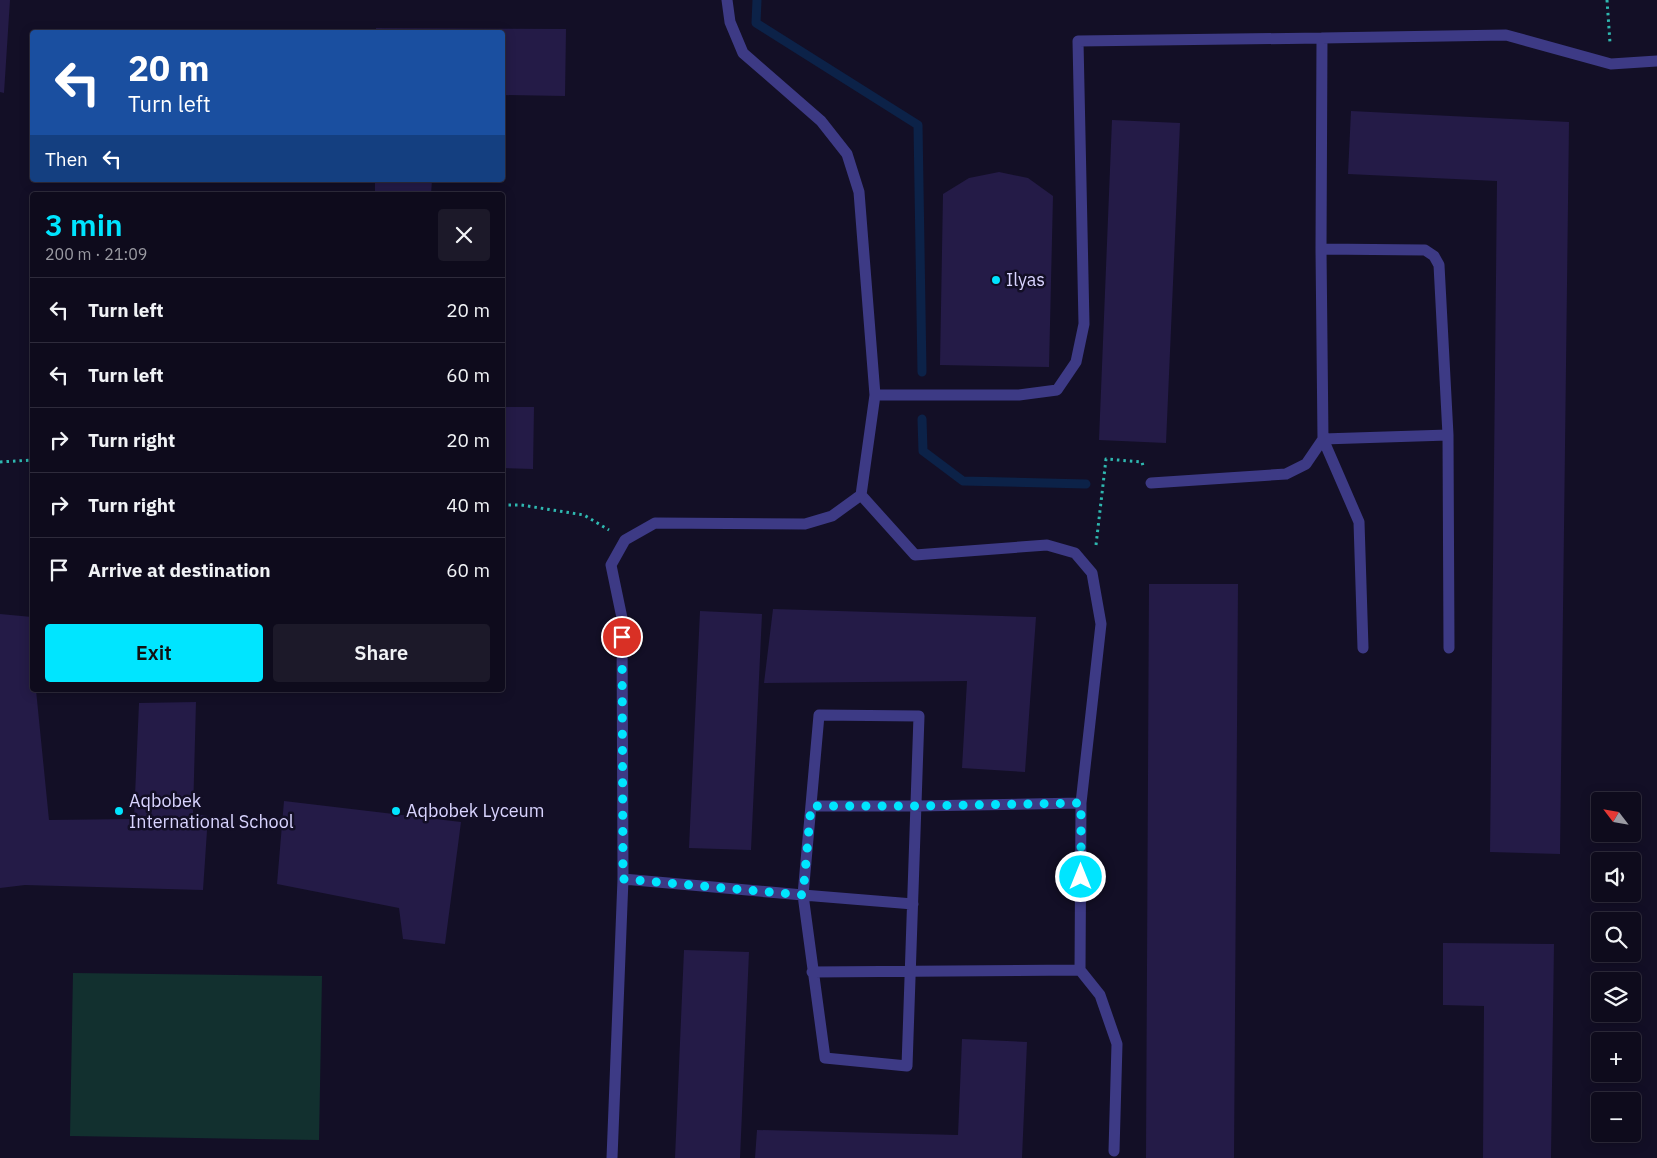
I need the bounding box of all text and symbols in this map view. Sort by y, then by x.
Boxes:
text: 20 m [128,45,210,91]
icon: left [45,50,110,115]
text: Turn left [128,89,211,118]
icon: left [98,145,126,173]
text: Then [45,147,88,171]
text: 3 min [45,205,123,244]
button: close [438,209,490,261]
text: 200 m · 21:09 [45,244,147,264]
place label: Ilyas [1006,268,1045,291]
marker: Ilyas [990,274,1002,286]
icon: left [45,296,73,324]
text: Turn left [88,298,164,322]
text: 20 m [446,298,490,322]
icon: left [45,361,73,389]
text: Turn left [88,363,164,387]
text: 60 m [446,363,490,387]
icon: right [45,426,73,454]
text: Turn right [88,428,175,452]
text: 20 m [446,428,490,452]
icon: right [45,491,73,519]
text: Turn right [88,493,175,517]
text: 40 m [446,493,490,517]
icon: arrive [45,556,73,584]
text: Arrive at destination [88,558,271,582]
text: 60 m [446,558,490,582]
pin [601,616,643,658]
icon: arrive [608,623,636,651]
button: Exit [45,624,263,682]
button: Share [273,624,490,682]
place label: Aqbobek International School [129,789,294,833]
north arrow [1591,792,1641,842]
map controls [1591,792,1641,1142]
place label: Aqbobek Lyceum [406,799,545,822]
marker: Aqbobek International School [113,805,125,817]
marker: Aqbobek Lyceum [390,805,402,817]
position arrow [1054,850,1106,902]
button: sound [1591,852,1641,902]
button: search [1591,912,1641,962]
button: layers [1591,972,1641,1022]
button: + [1591,1032,1641,1082]
button: − [1591,1092,1641,1142]

